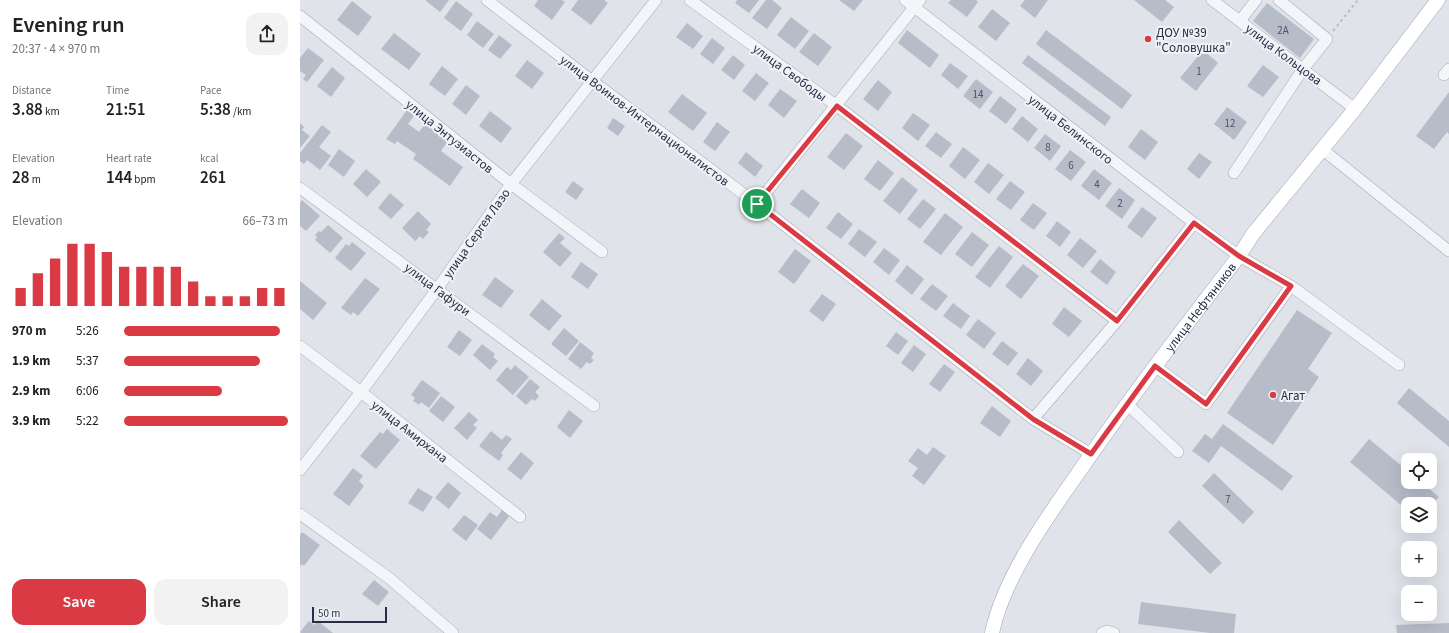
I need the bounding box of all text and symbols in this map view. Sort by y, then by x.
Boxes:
text: Evening run [12,9,125,41]
button: share [246,13,288,55]
street label: улица Кольцова [1241,20,1326,90]
house number: 2А [1277,23,1289,38]
place label: ДОУ №39 "Соловушка" [1156,24,1231,57]
marker: ДОУ №39 "Соловушка" [1143,34,1153,44]
text: 20:37 · 4 × 970 m [12,40,100,58]
street label: улица Свободы [749,40,830,106]
street label: улица Воинов-Интернационалистов [556,51,733,191]
house number: 1 [1196,64,1202,79]
text: Distance [12,83,51,98]
text: Time [106,83,129,98]
text: Pace [200,83,222,98]
house number: 14 [973,87,984,102]
street label: улица Белинского [1024,91,1117,169]
street label: улица Энтузиастов [402,96,497,178]
text: 3.88 [12,98,43,122]
text: 21:51 [106,98,146,122]
text: 5:38 [200,98,231,122]
text: km [43,104,60,119]
text: /km [231,104,251,119]
house number: 12 [1225,116,1235,131]
house number: 8 [1045,140,1051,155]
text: Elevation [12,151,55,166]
text: Heart rate [106,151,152,166]
text: kcal [200,151,219,166]
house number: 6 [1068,158,1074,173]
text: 28 [12,166,29,190]
text: 144 [106,166,132,190]
text: 261 [200,166,226,190]
text: m [29,172,41,187]
text: bpm [132,172,156,187]
house number: 4 [1094,177,1100,192]
street label: улица Сергея Лазо [439,185,515,282]
pin [740,187,774,221]
icon: arrive [746,193,768,215]
house number: 2 [1117,196,1123,211]
text: Elevation [12,212,63,230]
text: 66–73 m [243,212,288,230]
street label: улица Гафури [401,259,474,321]
street label: улица Нефтяников [1161,259,1241,356]
text: 970 m [12,322,46,340]
text: 5:26 [76,322,99,340]
text: 1.9 km [12,352,51,370]
text: 5:37 [76,352,99,370]
text: 2.9 km [12,382,51,400]
text: 6:06 [76,382,99,400]
place label: Агат [1281,387,1305,405]
marker: Агат [1268,390,1278,400]
street label: улица Амирхана [367,396,451,467]
text: 3.9 km [12,412,51,430]
text: 5:22 [76,412,99,430]
map controls [1401,453,1437,621]
button: locate [1401,453,1437,489]
house number: 7 [1225,492,1231,507]
button: layers [1401,497,1437,533]
button: + [1401,541,1437,577]
button: Save [12,579,146,625]
button: Share [154,579,288,625]
button: − [1401,585,1437,621]
scale bar [312,605,387,624]
text: 50 m [318,606,340,621]

